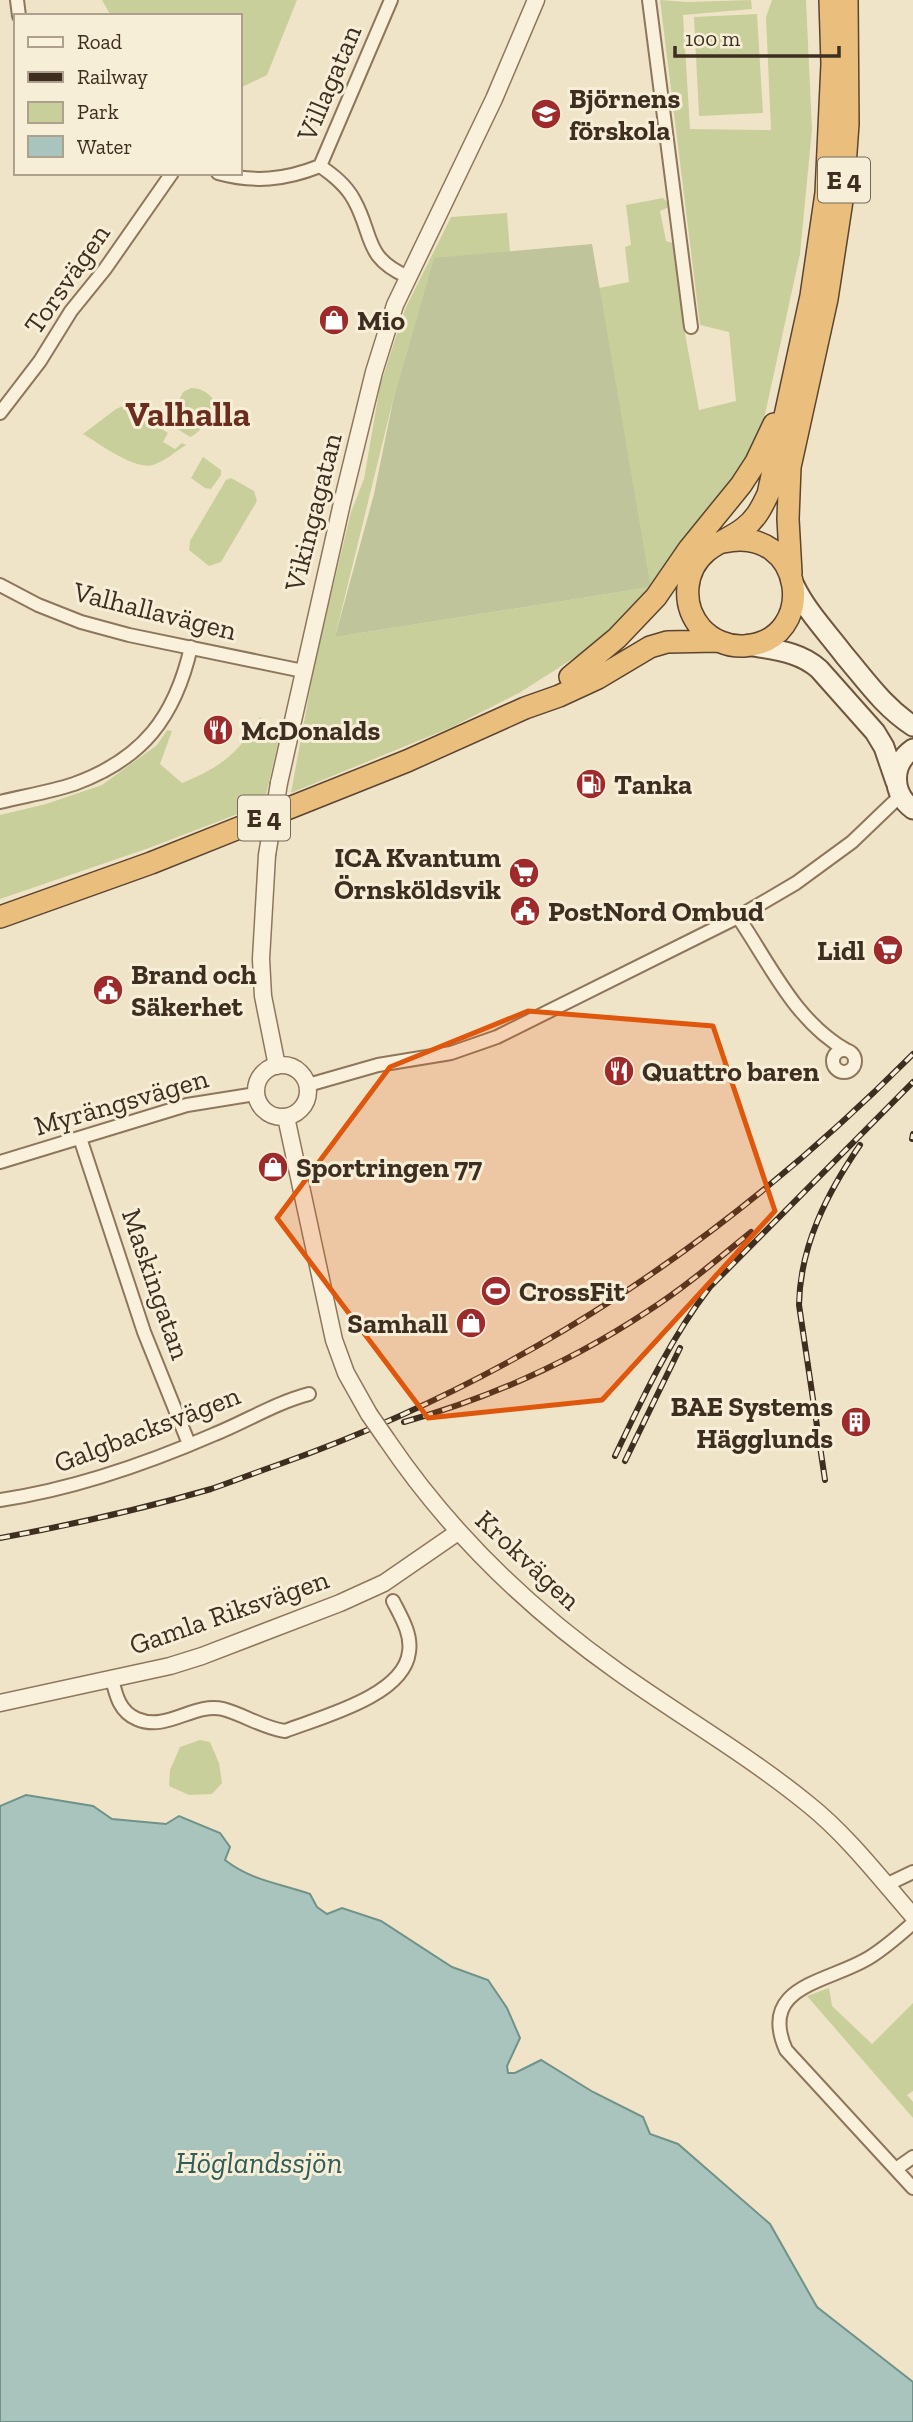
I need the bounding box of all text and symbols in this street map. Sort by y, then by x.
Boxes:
legend [14,14,242,175]
scale bar [675,14,839,58]
street label: Villagatan [289,20,368,147]
text: 100 m [685,26,740,51]
text: Road [77,29,123,54]
text: Railway [77,64,148,89]
place label: Björnens förskola [569,82,680,147]
school or university icon: Björnens förskola [529,97,563,131]
text: Park [77,99,119,124]
text: Water [77,134,132,159]
road number: E 4 [818,158,870,202]
street label: Torsvägen [17,218,117,340]
shop icon: Mio [317,303,351,337]
place label: Mio [357,304,405,337]
district label: Valhalla [125,393,251,435]
street label: Vikingagatan [277,430,349,595]
street label: Valhallavägen [69,575,240,647]
restaurant icon: McDonalds [201,713,235,747]
place label: McDonalds [241,714,380,747]
fuel station icon: Tanka [574,767,608,801]
place label: Tanka [614,768,692,801]
road number: E 4 [238,796,290,840]
place label: ICA Kvantum Örnsköldsvik [334,841,502,906]
supermarket icon: ICA Kvantum Örnsköldsvik [507,856,541,890]
public building icon: PostNord Ombud [508,894,542,928]
place label: PostNord Ombud [548,895,764,928]
supermarket icon: Lidl [871,933,905,967]
place label: Lidl [817,934,865,967]
place label: Brand och Säkerhet [131,958,257,1023]
public building icon: Brand och Säkerhet [91,973,125,1007]
restaurant icon: Quattro baren [602,1054,636,1088]
place label: Quattro baren [642,1055,820,1088]
street label: Myrängsvägen [30,1061,212,1143]
shop icon: Sportringen 77 [256,1150,290,1184]
place label: Sportringen 77 [296,1151,482,1184]
street label: Maskingatan [115,1204,197,1364]
sports icon: CrossFit [479,1274,513,1308]
place label: CrossFit [519,1275,626,1308]
shop icon: Samhall [454,1306,488,1340]
place label: Samhall [347,1307,448,1340]
street label: Galgbacksvägen [49,1378,245,1480]
place label: BAE Systems Hägglunds [670,1390,833,1455]
building icon: BAE Systems Hägglunds [839,1405,873,1439]
street label: Krokvägen [469,1503,587,1617]
street label: Gamla Riksvägen [125,1562,333,1662]
water label: Höglandssjön [176,2145,342,2181]

